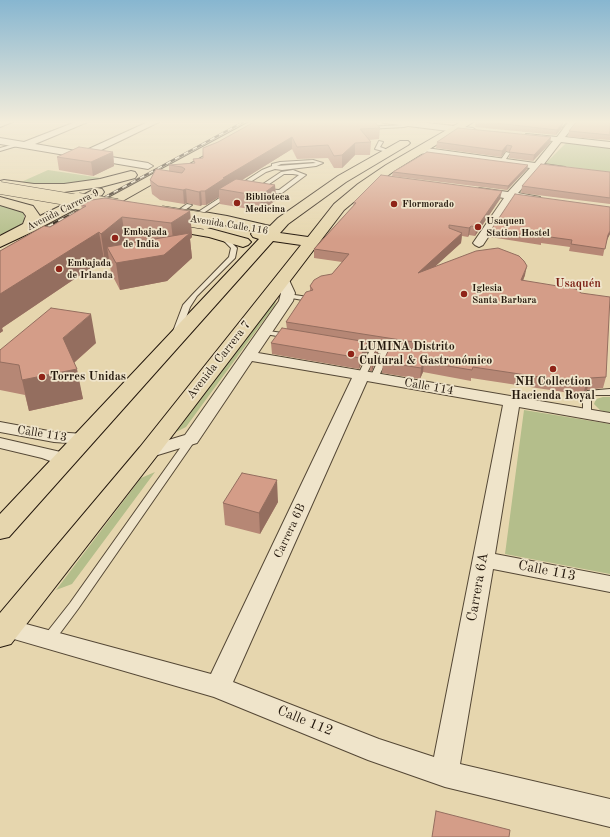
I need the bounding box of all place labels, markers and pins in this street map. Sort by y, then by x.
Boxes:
place label: Biblioteca Medicina [245,191,290,214]
marker: Biblioteca Medicina [232,198,242,208]
place label: Flormorado [402,198,454,210]
marker: Flormorado [389,199,399,209]
place label: Usaquen Station Hostel [486,215,550,238]
marker: Usaquen Station Hostel [473,222,483,232]
place label: Embajada de India [123,226,167,250]
marker: Embajada de India [110,233,120,243]
place label: Embajada de Irlanda [67,257,113,280]
marker: Embajada de Irlanda [54,264,64,274]
place label: Iglesia Santa Barbara [472,282,537,306]
marker: Iglesia Santa Barbara [459,289,469,299]
place label: LUMINA Distrito Cultural & Gastronómico [359,340,492,368]
marker: LUMINA Distrito Cultural & Gastronómico [346,349,356,359]
marker: NH Collection Hacienda Royal [548,364,558,374]
place label: Torres Unidas [50,370,126,384]
marker: Torres Unidas [37,372,47,382]
place label: NH Collection Hacienda Royal [511,375,595,403]

